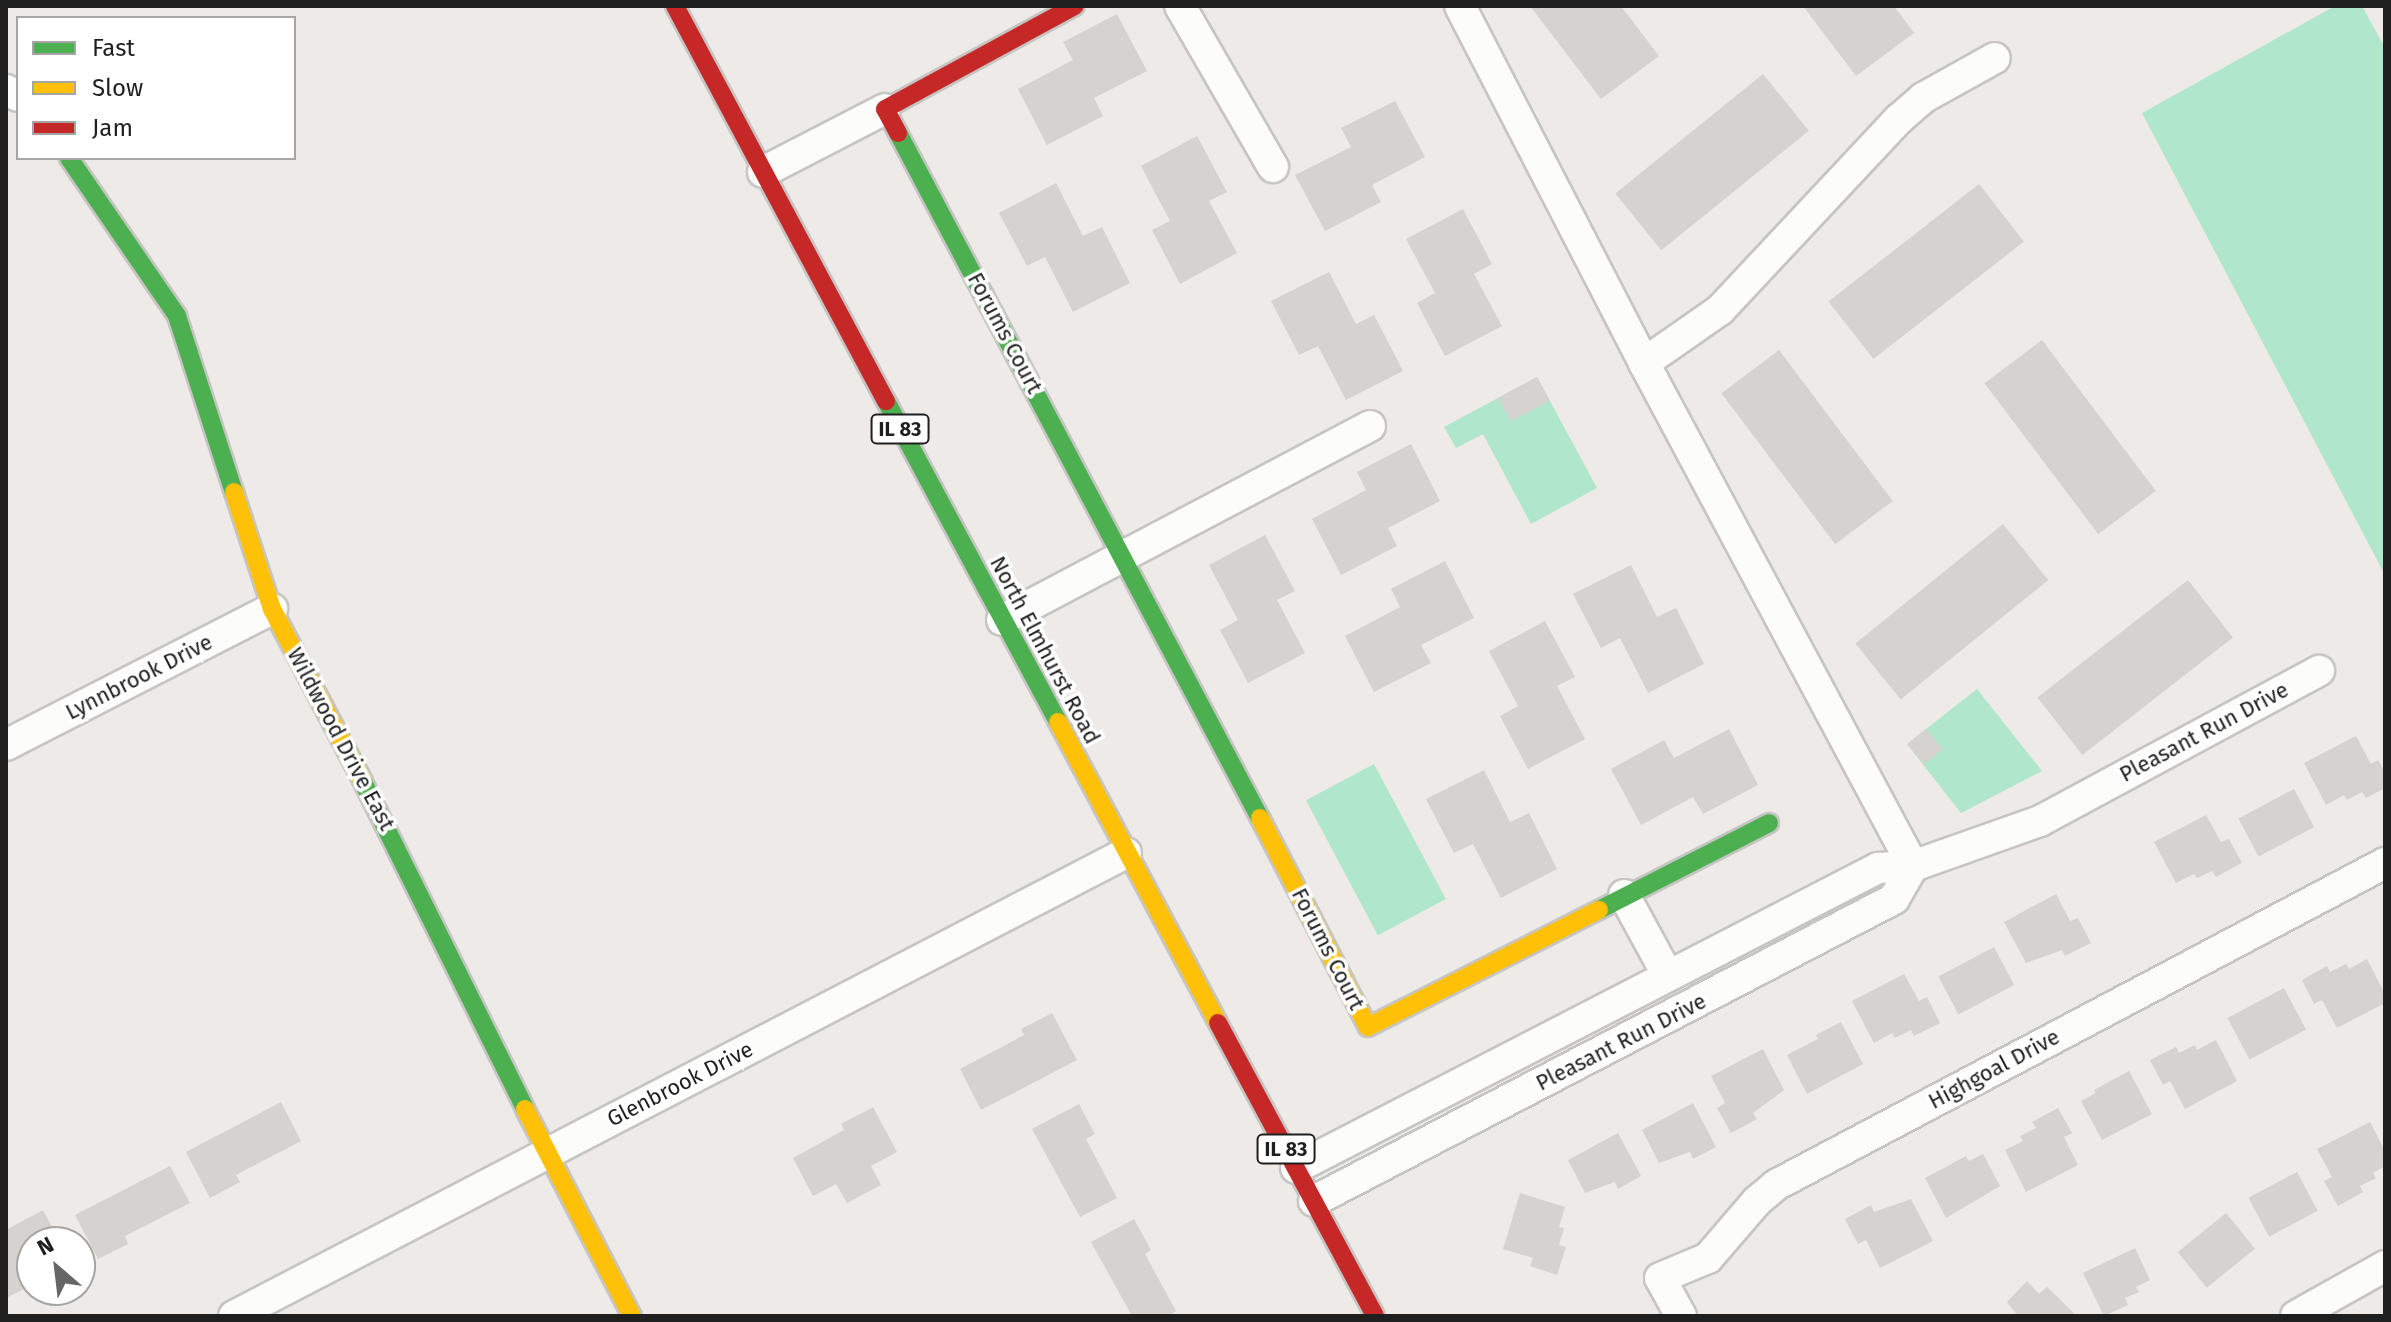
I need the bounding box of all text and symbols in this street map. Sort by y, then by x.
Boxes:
legend [16,16,296,160]
text: Fast [92,34,135,62]
text: Slow [92,74,143,102]
text: Jam [92,114,133,142]
street label: Forums Court [962,268,1048,398]
road number: IL 83 [870,413,930,445]
street label: North Elmhurst Road [984,552,1106,748]
street label: Lynnbrook Drive [61,629,217,725]
street label: Wildwood Drive East [282,643,400,835]
street label: Pleasant Run Drive [2115,676,2293,788]
street label: Forums Court [1286,884,1370,1014]
street label: Pleasant Run Drive [1531,988,1711,1096]
street label: Highgoal Drive [1924,1023,2064,1115]
street label: Glenbrook Drive [603,1036,757,1132]
road number: IL 83 [1256,1133,1316,1165]
north arrow [16,1226,96,1306]
text: N [33,1231,58,1261]

